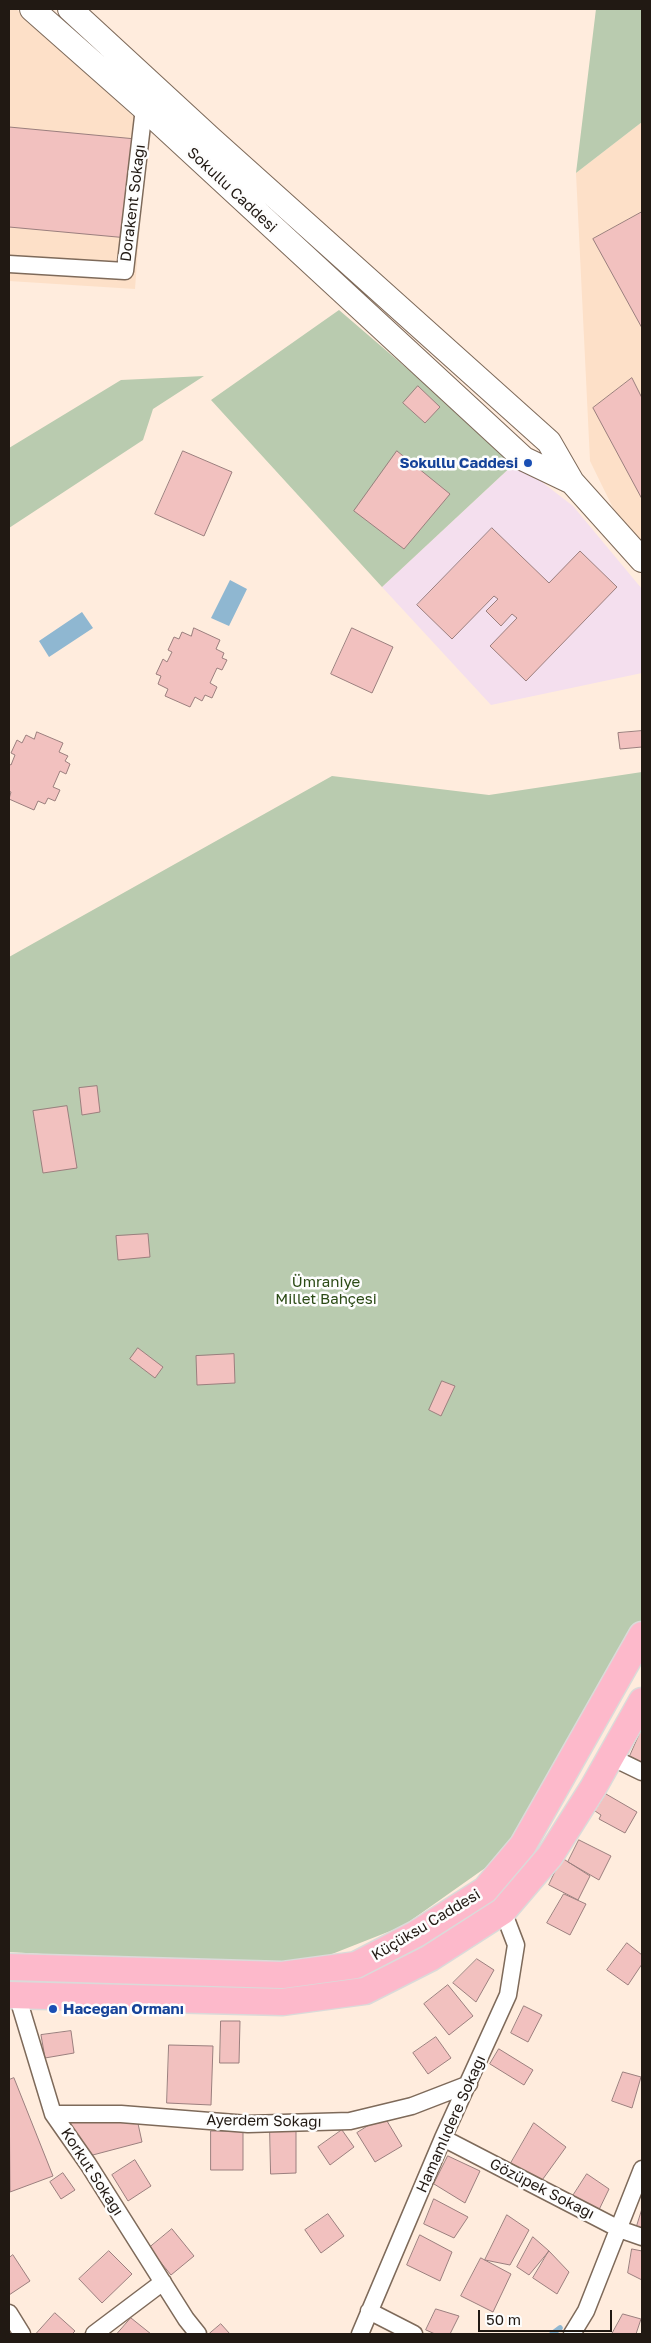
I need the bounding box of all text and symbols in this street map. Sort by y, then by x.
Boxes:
street label: Dorakent Sokağı [117,143,149,263]
street label: Sokullu Caddesi [183,144,281,236]
place label: Sokullu Caddesi [399,454,518,472]
marker: Sokullu Caddesi [522,457,534,469]
park label: Ümraniye Millet Bahçesi [275,1273,377,1308]
street label: Küçüksu Caddesi [368,1886,484,1964]
place label: Hacegan Ormanı [63,2000,184,2018]
marker: Hacegan Ormanı [47,2003,59,2015]
street label: Hamamlıdere Sokağı [413,2053,489,2195]
street label: Ayerdem Sokağı [206,2111,322,2131]
street label: Korkut Sokağı [57,2125,127,2219]
street label: Gözüpek Sokağı [487,2155,597,2223]
scale bar [481,2300,615,2332]
text: 50 m [486,2310,521,2328]

